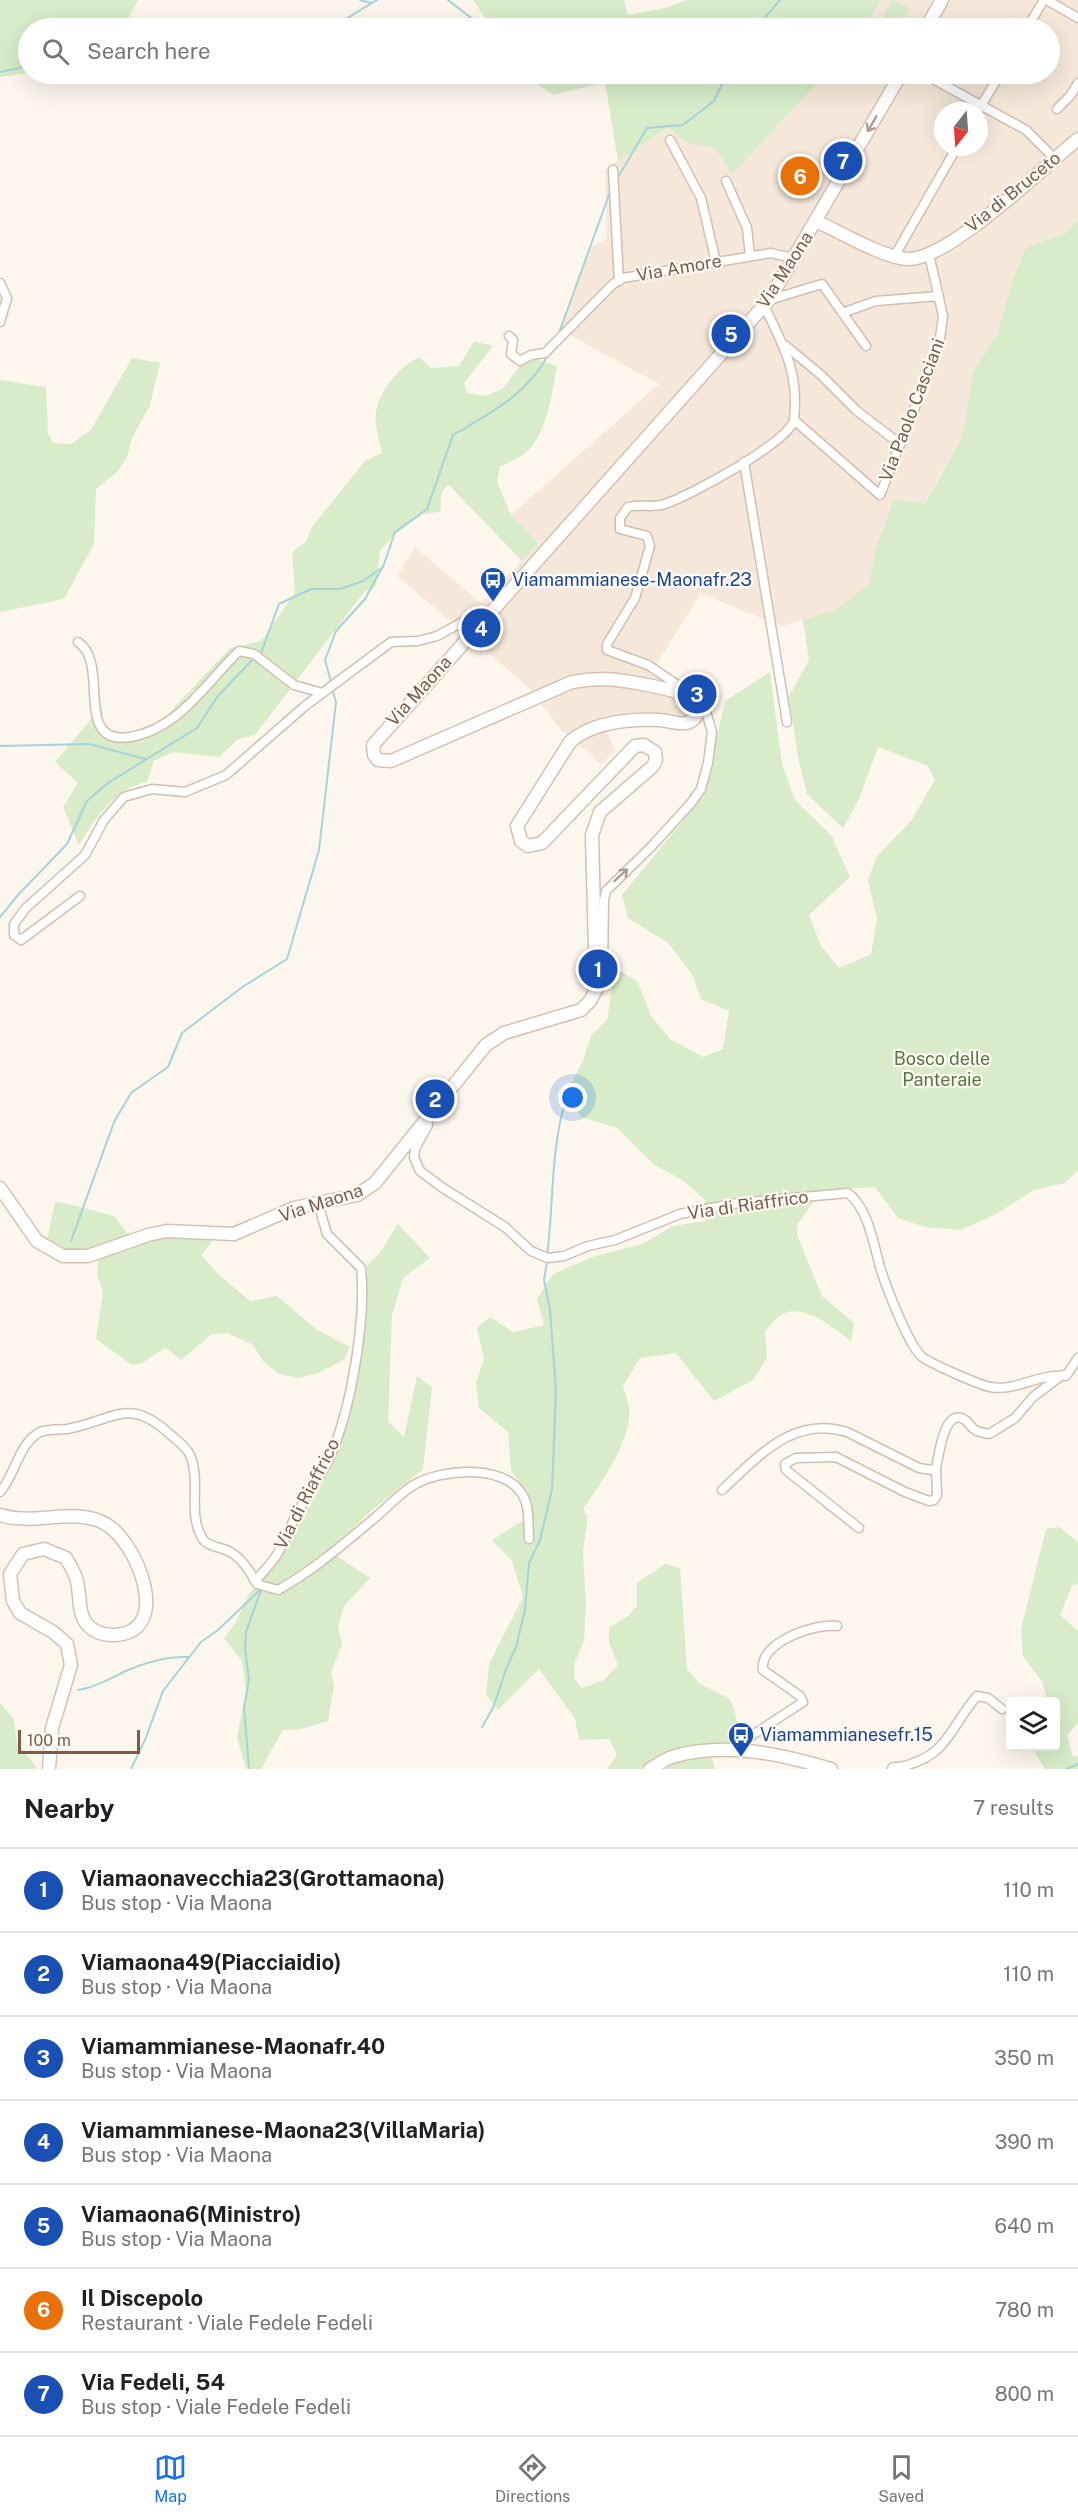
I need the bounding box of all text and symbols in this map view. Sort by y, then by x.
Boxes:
search box [18,18,1060,84]
icon: search [39,35,72,68]
text: Search here [87,38,211,64]
north arrow [934,102,988,156]
one-way arrow [865,115,877,132]
pin: 7 [824,138,862,184]
street label: Via di Bruceto [961,147,1065,236]
pin: 6 [780,154,820,198]
street label: Via Maona [752,227,817,312]
street label: Via Amore [634,250,723,285]
pin: 5 [712,312,750,356]
street label: Via Paolo Casciani [875,335,949,484]
bus stop icon: Viamammianese-Maonafr.23 [478,565,508,603]
place label: Viamammianese-Maonafr.23 [512,569,752,590]
pin: 4 [462,606,500,650]
street label: Via Maona [382,651,456,730]
pin: 3 [678,672,716,716]
one-way arrow [613,868,628,882]
pin: 1 [578,946,618,992]
park label: Bosco delle Panteraie [894,1048,990,1090]
pin: 2 [416,1076,454,1122]
your location [558,1083,587,1112]
street label: Via Maona [276,1179,366,1226]
street label: Via di Riaffrico [686,1186,810,1223]
street label: Via di Riaffrico [270,1435,344,1553]
map controls [1006,1697,1060,1751]
button: layers [1006,1697,1060,1751]
bus stop icon: Viamammianesefr.15 [726,1720,756,1758]
place label: Viamammianesefr.15 [760,1724,933,1745]
scale bar [18,1727,140,1754]
text: 100 m [27,1731,71,1750]
text: Nearby [24,1793,114,1824]
text: 7 results [973,1796,1054,1820]
text: Viamaonavecchia23(Grottamaona) [81,1865,445,1891]
text: 1 [39,1878,48,1902]
text: 110 m [1003,1878,1054,1902]
text: Bus stop · Via Maona [81,1891,272,1915]
text: Viamaona49(Piacciaidio) [81,1949,341,1975]
text: 2 [37,1962,50,1986]
text: 110 m [1003,1962,1054,1986]
text: Bus stop · Via Maona [81,1975,272,1999]
text: Viamammianese-Maonafr.40 [81,2033,385,2059]
text: 3 [37,2046,50,2070]
text: 350 m [994,2046,1054,2070]
text: Bus stop · Via Maona [81,2059,272,2083]
text: Viamammianese-Maona23(VillaMaria) [81,2117,485,2143]
text: 4 [37,2130,50,2154]
text: 390 m [995,2130,1054,2154]
text: Bus stop · Via Maona [81,2143,272,2167]
text: Viamaona6(Ministro) [81,2201,301,2227]
text: 5 [37,2214,50,2238]
text: 640 m [995,2214,1054,2238]
text: Bus stop · Via Maona [81,2227,272,2251]
text: Il Discepolo [81,2285,203,2311]
text: 6 [37,2298,50,2322]
text: 780 m [995,2298,1054,2322]
text: Restaurant · Viale Fedele Fedeli [81,2311,373,2335]
text: Via Fedeli, 54 [81,2369,225,2395]
text: 7 [37,2382,50,2406]
text: 800 m [995,2382,1054,2406]
text: Bus stop · Viale Fedele Fedeli [81,2395,351,2419]
tab: Map [154,2451,187,2506]
tab: Directions [495,2451,570,2506]
tab: Saved [878,2451,924,2506]

